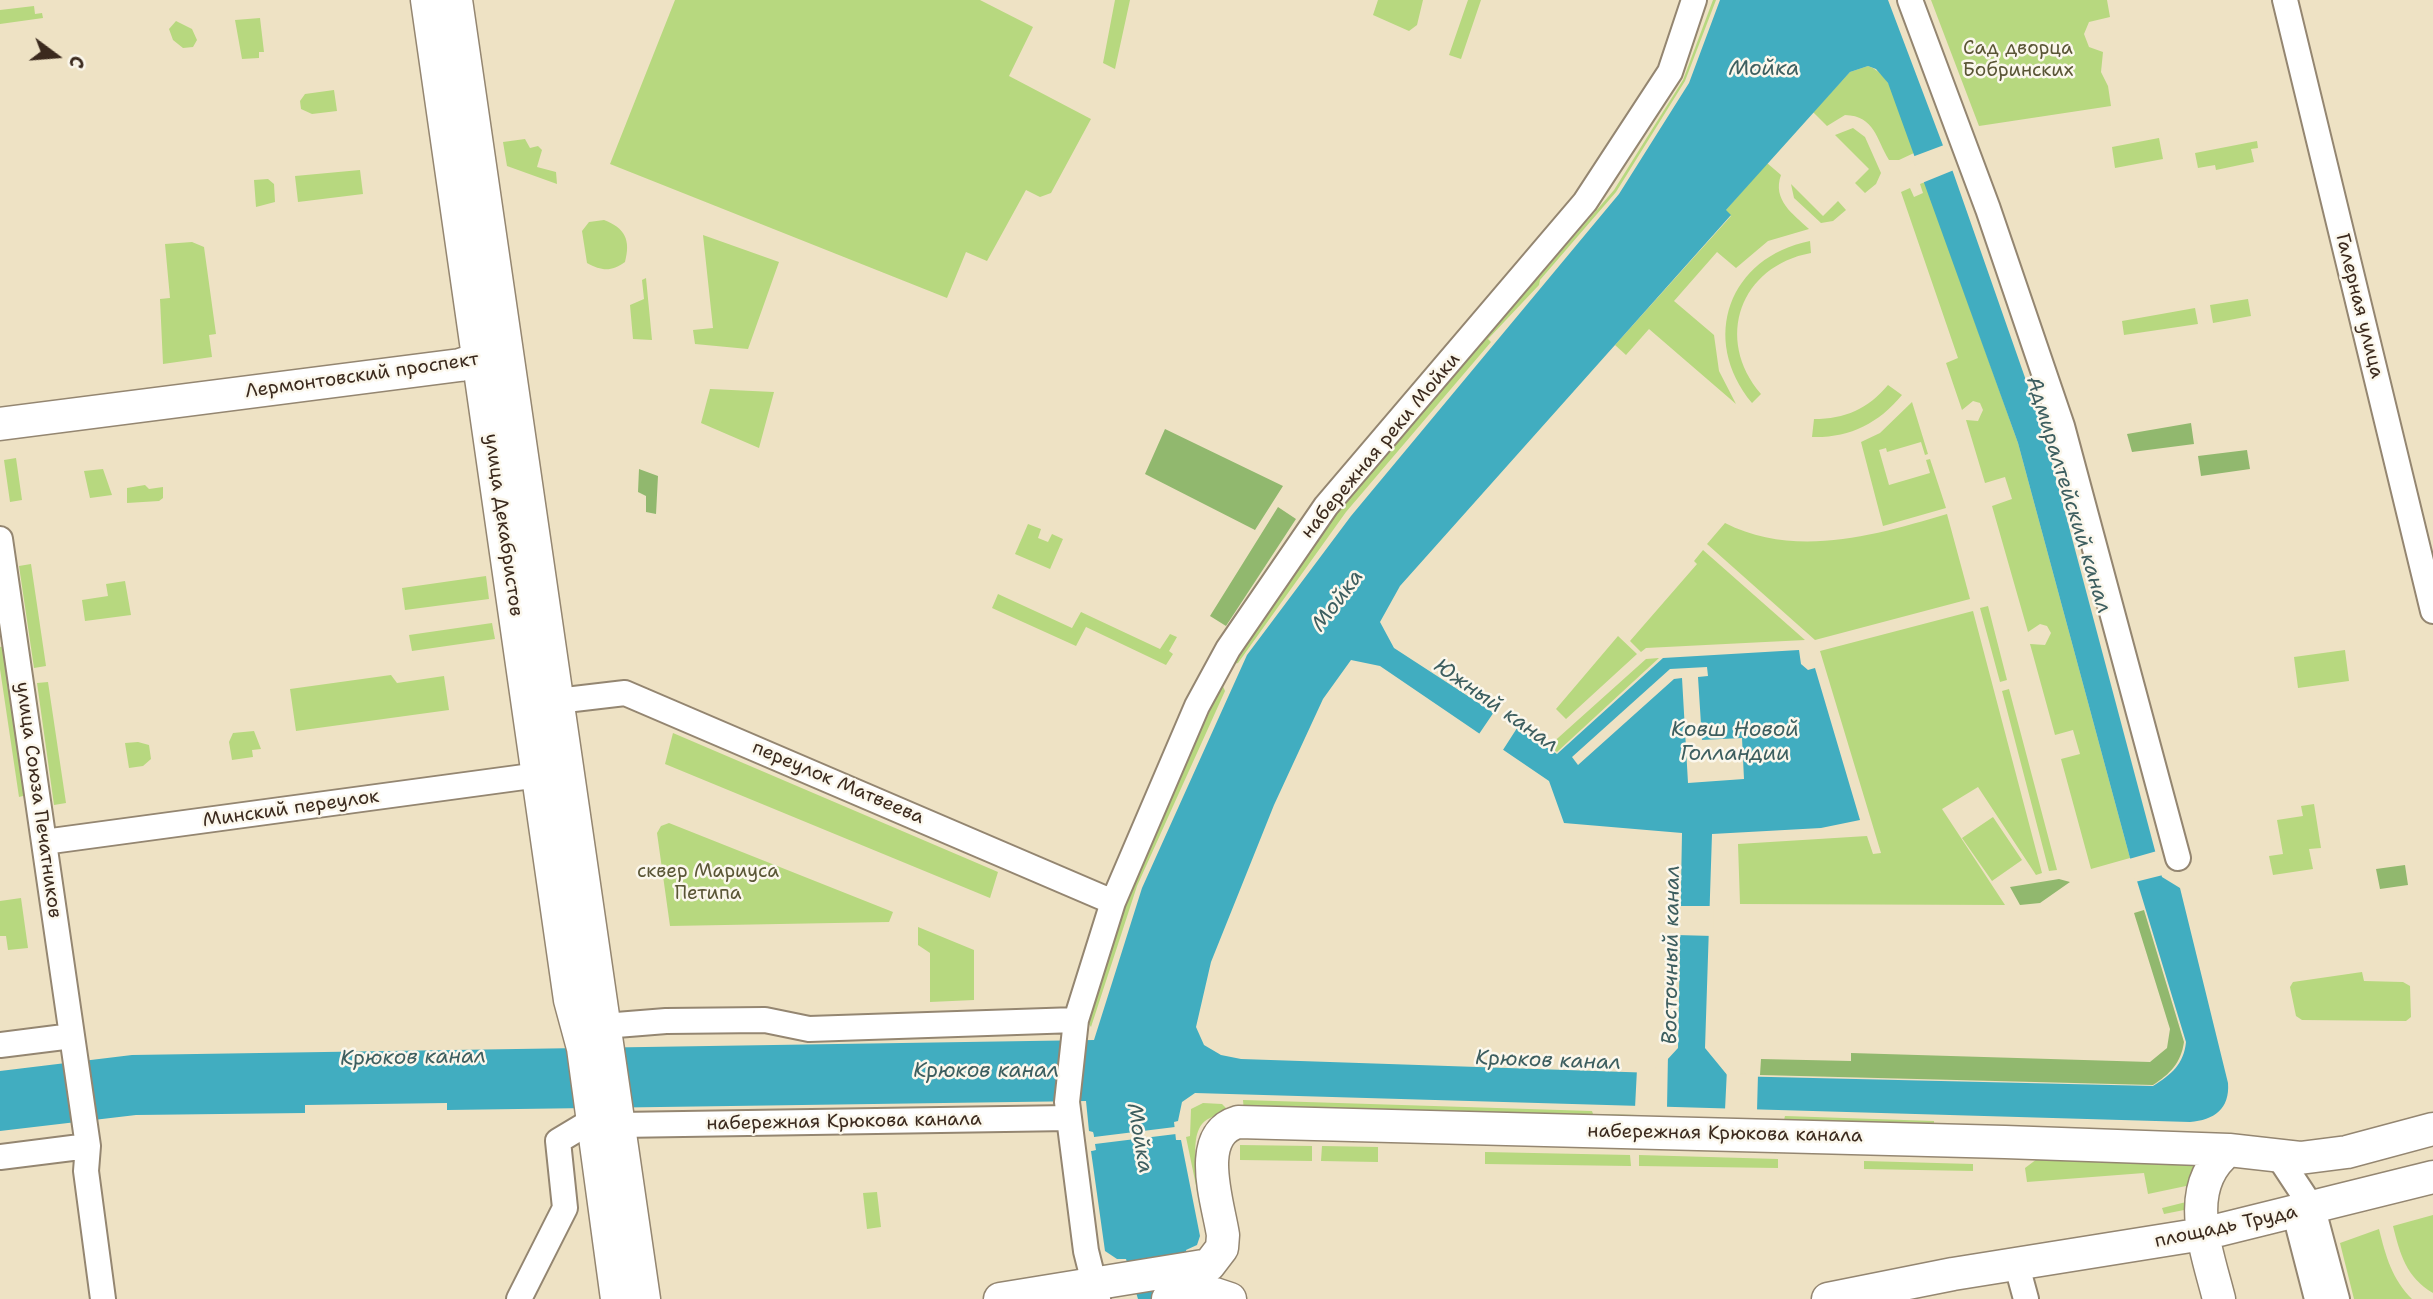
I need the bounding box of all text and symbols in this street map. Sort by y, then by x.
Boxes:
north arrow [21,21,91,91]
park label: Сад дворца Бобринских [1962,38,2074,82]
text: С [63,53,90,71]
water label: Мойка [1729,57,1799,83]
street label: Галерная улица [2330,231,2388,381]
street label: Лермонтовский проспект [244,348,480,404]
street label: набережная реки Мойки [1297,349,1465,543]
water label: Адмиралтейский канал [2020,373,2116,617]
street label: улица Декабристов [479,432,527,618]
water label: Мойка [1307,565,1369,637]
water label: Южный канал [1429,654,1563,758]
street label: улица Союза Печатников [10,680,66,920]
water label: Ковш Новой Голландии [1671,718,1799,768]
street label: переулок Матвеева [749,737,927,829]
street label: Минский переулок [201,785,381,833]
park label: сквер Мариуса Петипа [637,861,779,905]
water label: Восточный канал [1658,865,1686,1045]
water label: Крюков канал [340,1044,486,1072]
water label: Крюков канал [1475,1046,1621,1076]
water label: Крюков канал [913,1059,1059,1085]
water label: Мойка [1120,1101,1158,1175]
street label: набережная Крюкова канала [706,1108,982,1136]
street label: набережная Крюкова канала [1587,1120,1863,1148]
street label: площадь Труда [2153,1201,2299,1253]

